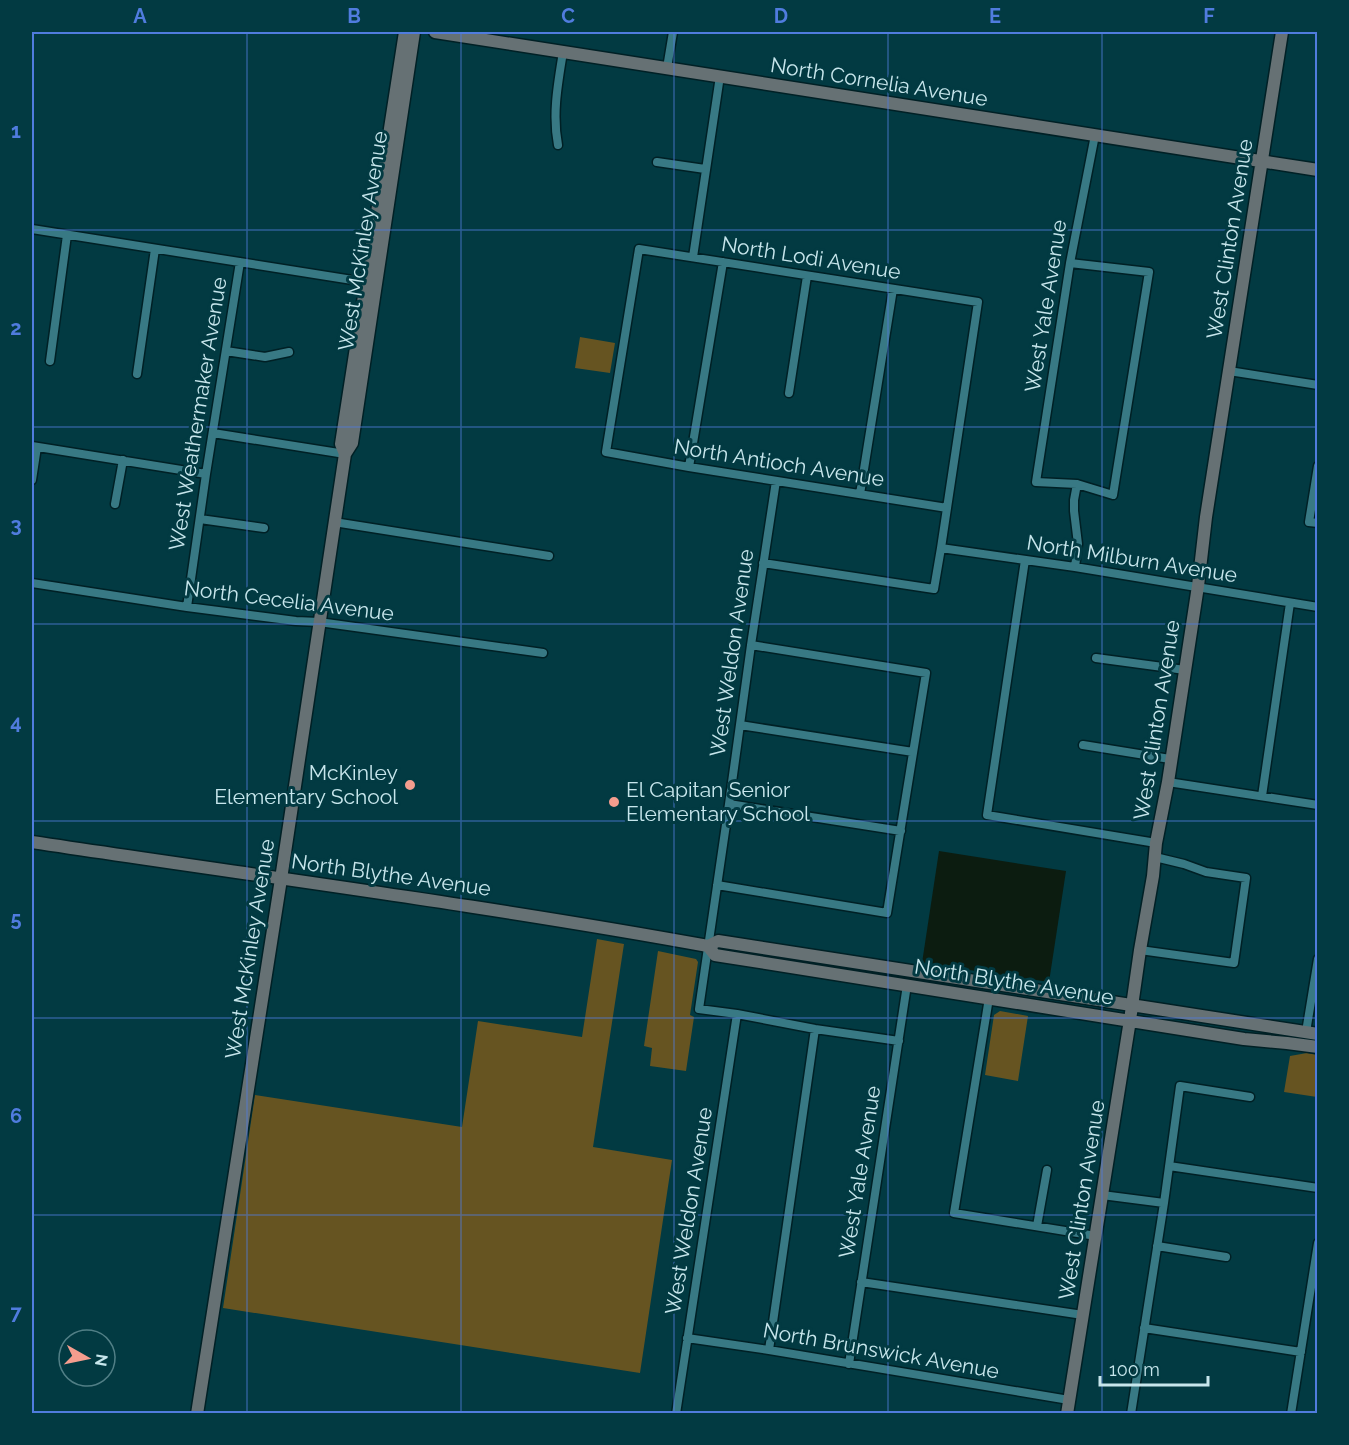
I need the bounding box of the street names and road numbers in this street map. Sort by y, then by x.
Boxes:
street label: North Cornelia Avenue [769,52,989,111]
street label: West McKinley Avenue [333,129,392,353]
street label: West Clinton Avenue [1201,137,1258,341]
street label: West Yale Avenue [1020,218,1071,394]
street label: North Lodi Avenue [720,231,902,284]
street label: West Weathermaker Avenue [164,275,232,553]
street label: North Antioch Avenue [672,434,886,491]
street label: North Milburn Avenue [1025,530,1239,587]
street label: West Weldon Avenue [705,547,758,758]
street label: North Cecelia Avenue [183,575,395,626]
street label: West Clinton Avenue [1128,618,1185,822]
street label: West McKinley Avenue [220,837,279,1061]
street label: North Blythe Avenue [290,848,492,901]
street label: North Blythe Avenue [913,953,1115,1010]
street label: West Yale Avenue [834,1084,885,1260]
street label: West Clinton Avenue [1053,1098,1110,1302]
street label: West Weldon Avenue [660,1106,717,1316]
street label: North Brunswick Avenue [761,1317,1001,1384]

